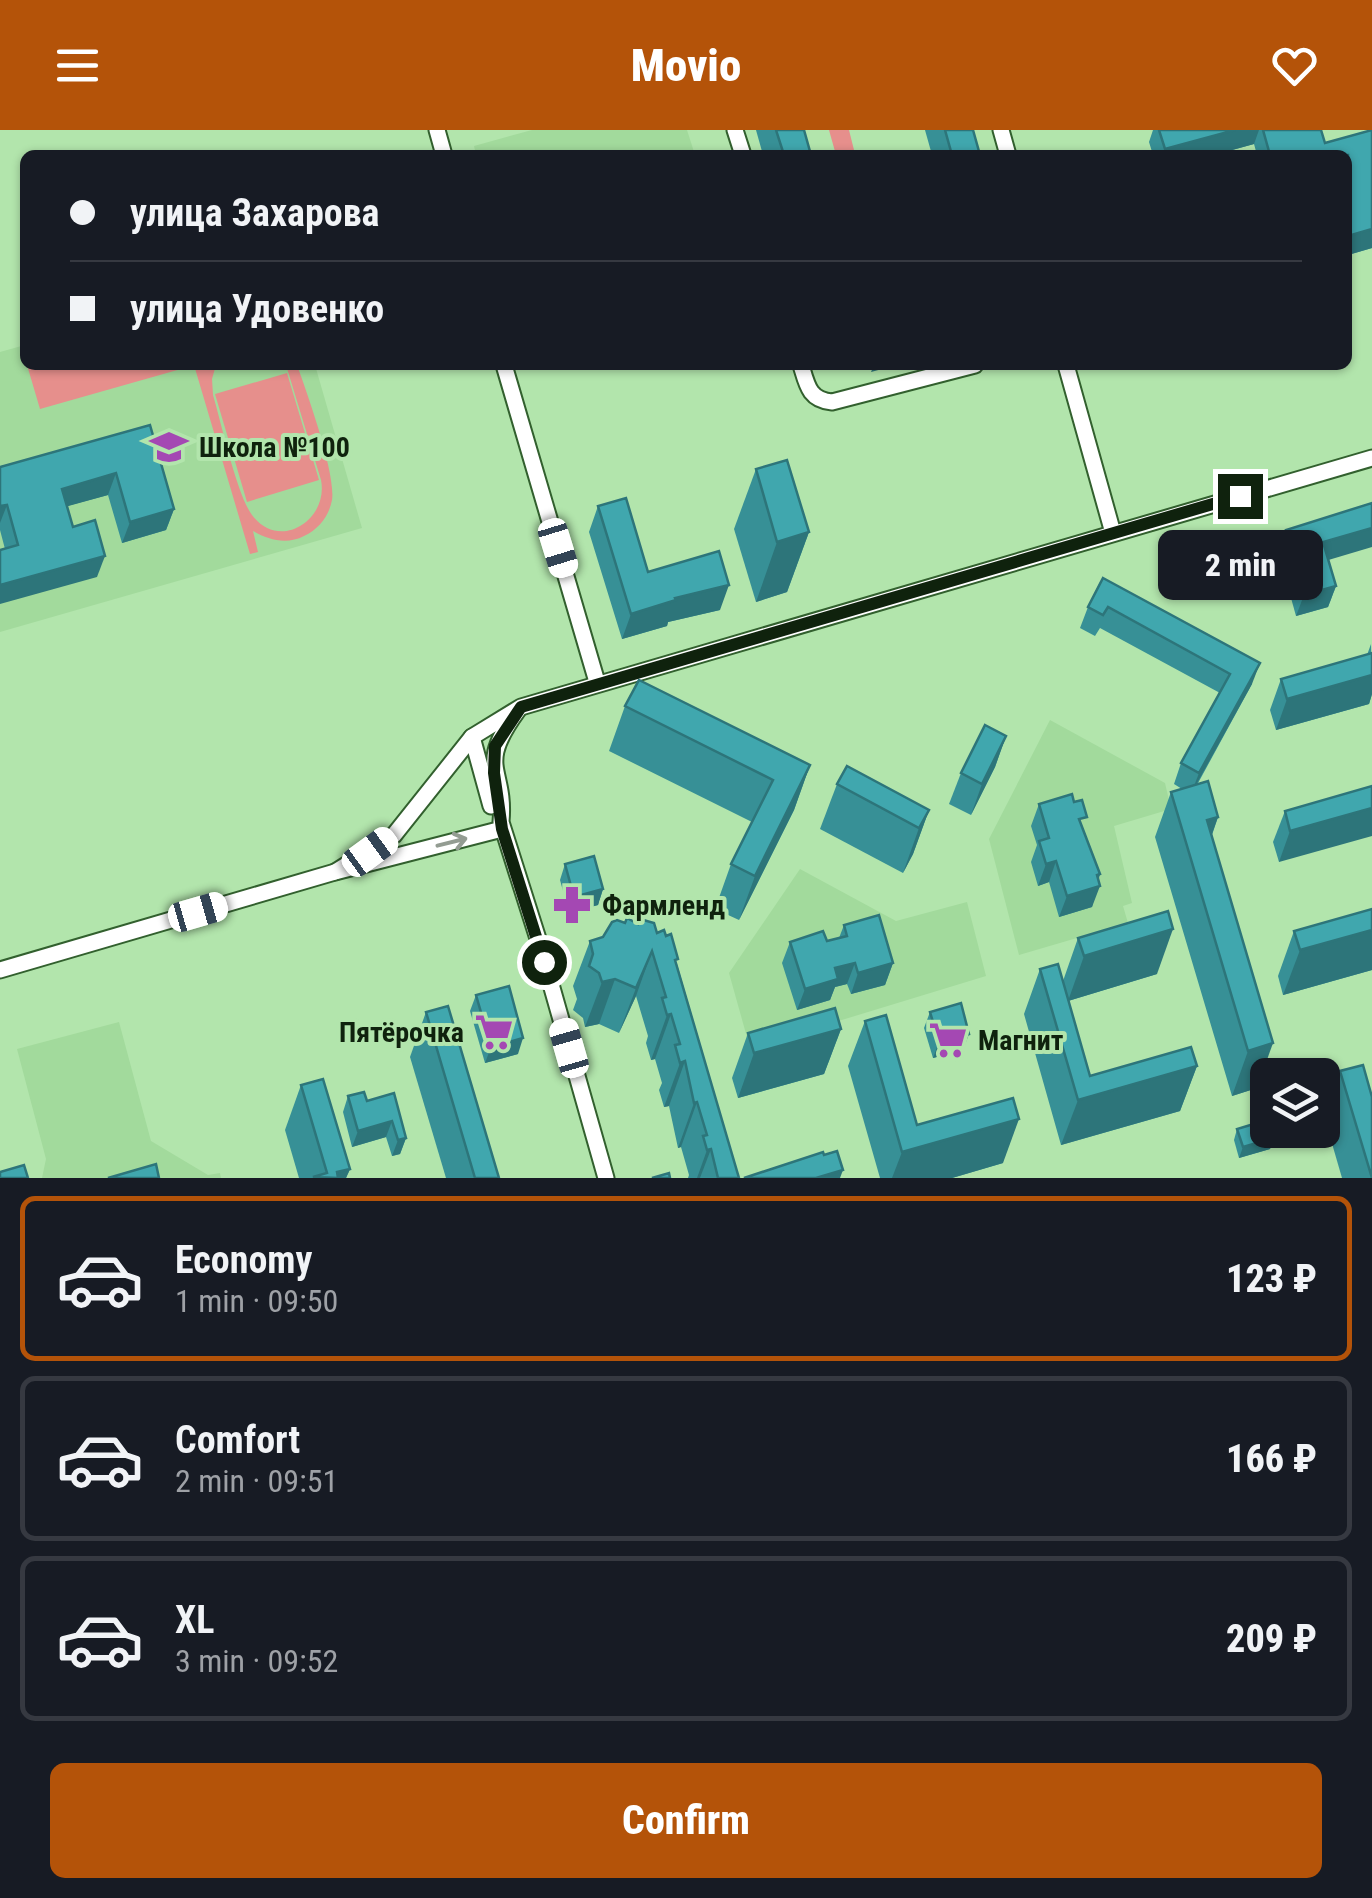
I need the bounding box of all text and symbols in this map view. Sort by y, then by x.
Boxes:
icon: menu [50,38,105,93]
icon: heart [1267,38,1322,93]
text: Movio [631,39,741,92]
text: улица Захарова [130,191,380,235]
text: улица Удовенко [130,287,384,331]
school or university icon: Школа №100 [148,426,190,468]
place label: Школа №100 [199,431,350,464]
route end [1218,474,1263,519]
car [535,515,581,581]
callout: 2 min [1158,531,1322,601]
text: 2 min [1205,546,1276,584]
car [337,822,403,882]
one-way arrow [435,832,467,850]
pharmacy icon: Фармленд [551,884,593,926]
car [165,889,231,935]
place label: Фармленд [602,889,725,922]
route start [522,940,567,985]
supermarket icon: Пятёрочка [473,1011,515,1053]
car [546,1015,592,1081]
place label: Пятёрочка [339,1016,464,1049]
supermarket icon: Магнит [927,1019,969,1061]
place label: Магнит [978,1024,1064,1057]
map controls [1250,1058,1340,1148]
button: layers [1250,1058,1340,1148]
icon: car [55,1234,145,1324]
text: Economy [175,1238,312,1282]
text: 123 ₽ [1226,1257,1317,1301]
text: 1 min · 09:50 [175,1282,338,1320]
icon: car [55,1414,145,1504]
text: Comfort [175,1418,300,1462]
text: 166 ₽ [1226,1437,1317,1481]
text: 2 min · 09:51 [175,1462,338,1500]
icon: car [55,1594,145,1684]
text: XL [175,1598,214,1642]
text: 209 ₽ [1226,1617,1317,1661]
text: 3 min · 09:52 [175,1642,338,1680]
button: Confirm [50,1763,1322,1878]

